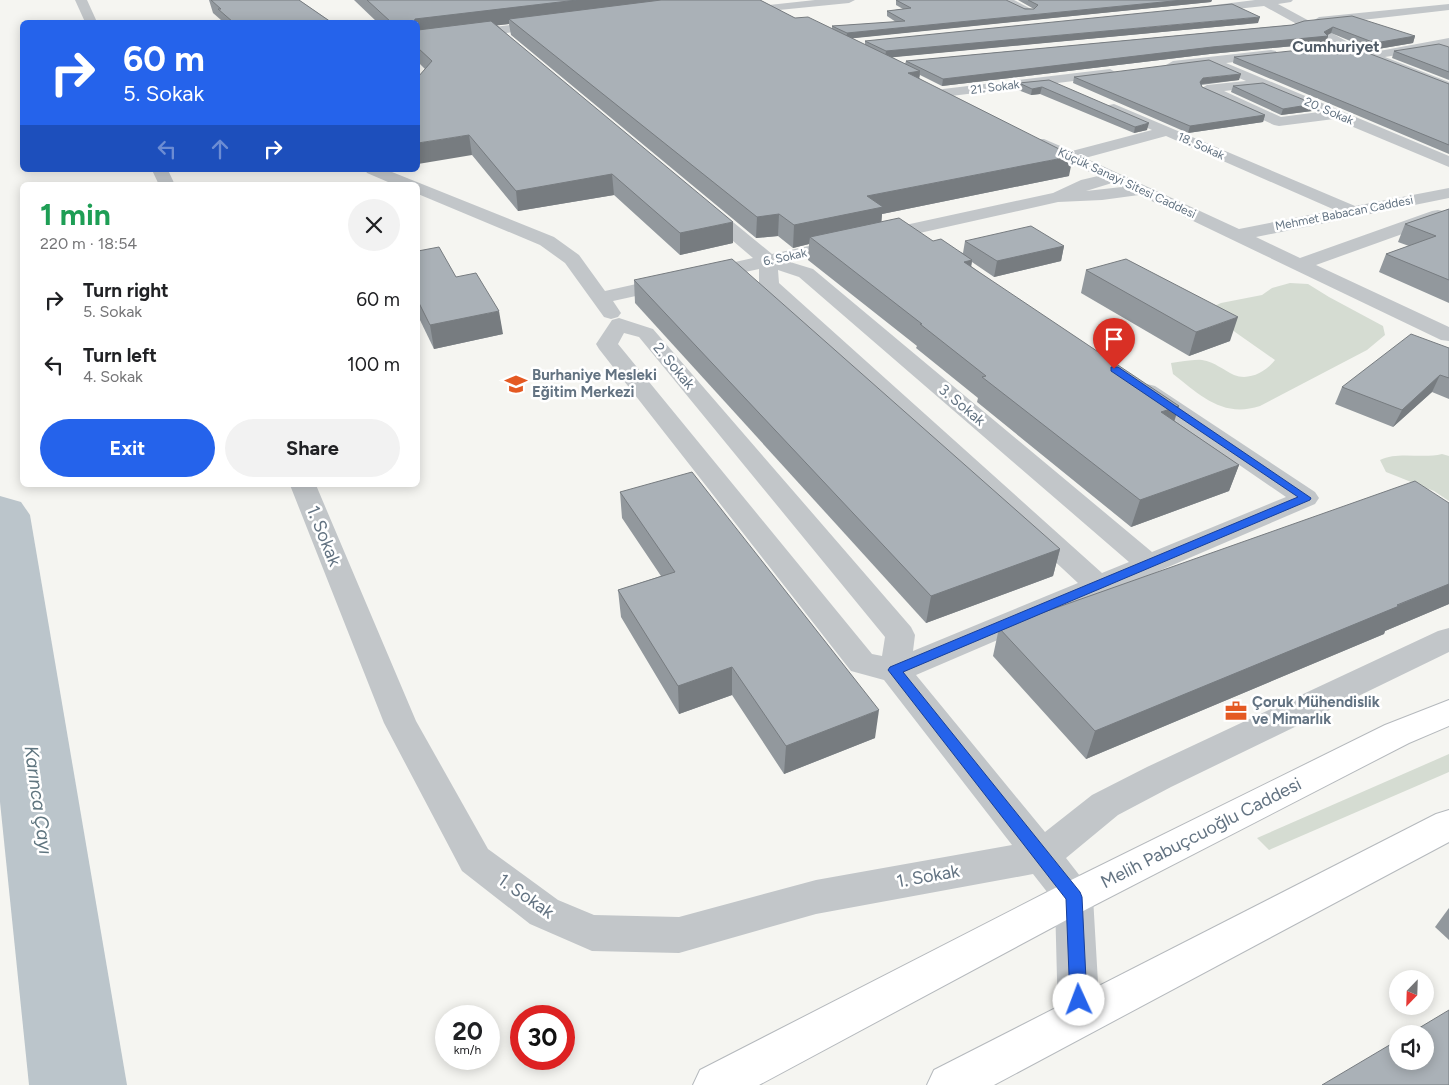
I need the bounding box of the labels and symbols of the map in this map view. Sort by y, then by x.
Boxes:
district label: Cumhuriyet [1292,37,1380,56]
street label: 21. Sokak [970,77,1020,97]
street label: 20. Sokak [1302,94,1356,128]
street label: 18. Sokak [1175,129,1227,163]
street label: Küçük Sanayi Sitesi Caddesi [1056,145,1198,221]
street label: Mehmet Babacan Caddesi [1274,193,1414,233]
street label: 6. Sokak [762,246,808,268]
pin [1093,318,1135,369]
street label: 2. Sokak [649,339,699,393]
place label: Burhaniye Mesleki Eğitim Merkezi [532,366,657,401]
school or university icon: Burhaniye Mesleki Eğitim Merkezi [503,371,529,397]
street label: 3. Sokak [935,380,989,430]
street label: 1. Sokak [302,502,346,570]
place label: Çoruk Mühendislik ve Mimarlık [1252,693,1380,728]
office icon: Çoruk Mühendislik ve Mimarlık [1223,698,1249,724]
water label: Karınca Çayı [19,744,58,856]
street label: Melih Pabuçcuoğlu Caddesi [1097,773,1305,893]
street label: 1. Sokak [895,860,961,892]
street label: 1. Sokak [494,869,559,923]
north arrow [1389,970,1434,1015]
position arrow [1052,973,1104,1025]
speed limit sign: 30 [510,1005,575,1070]

